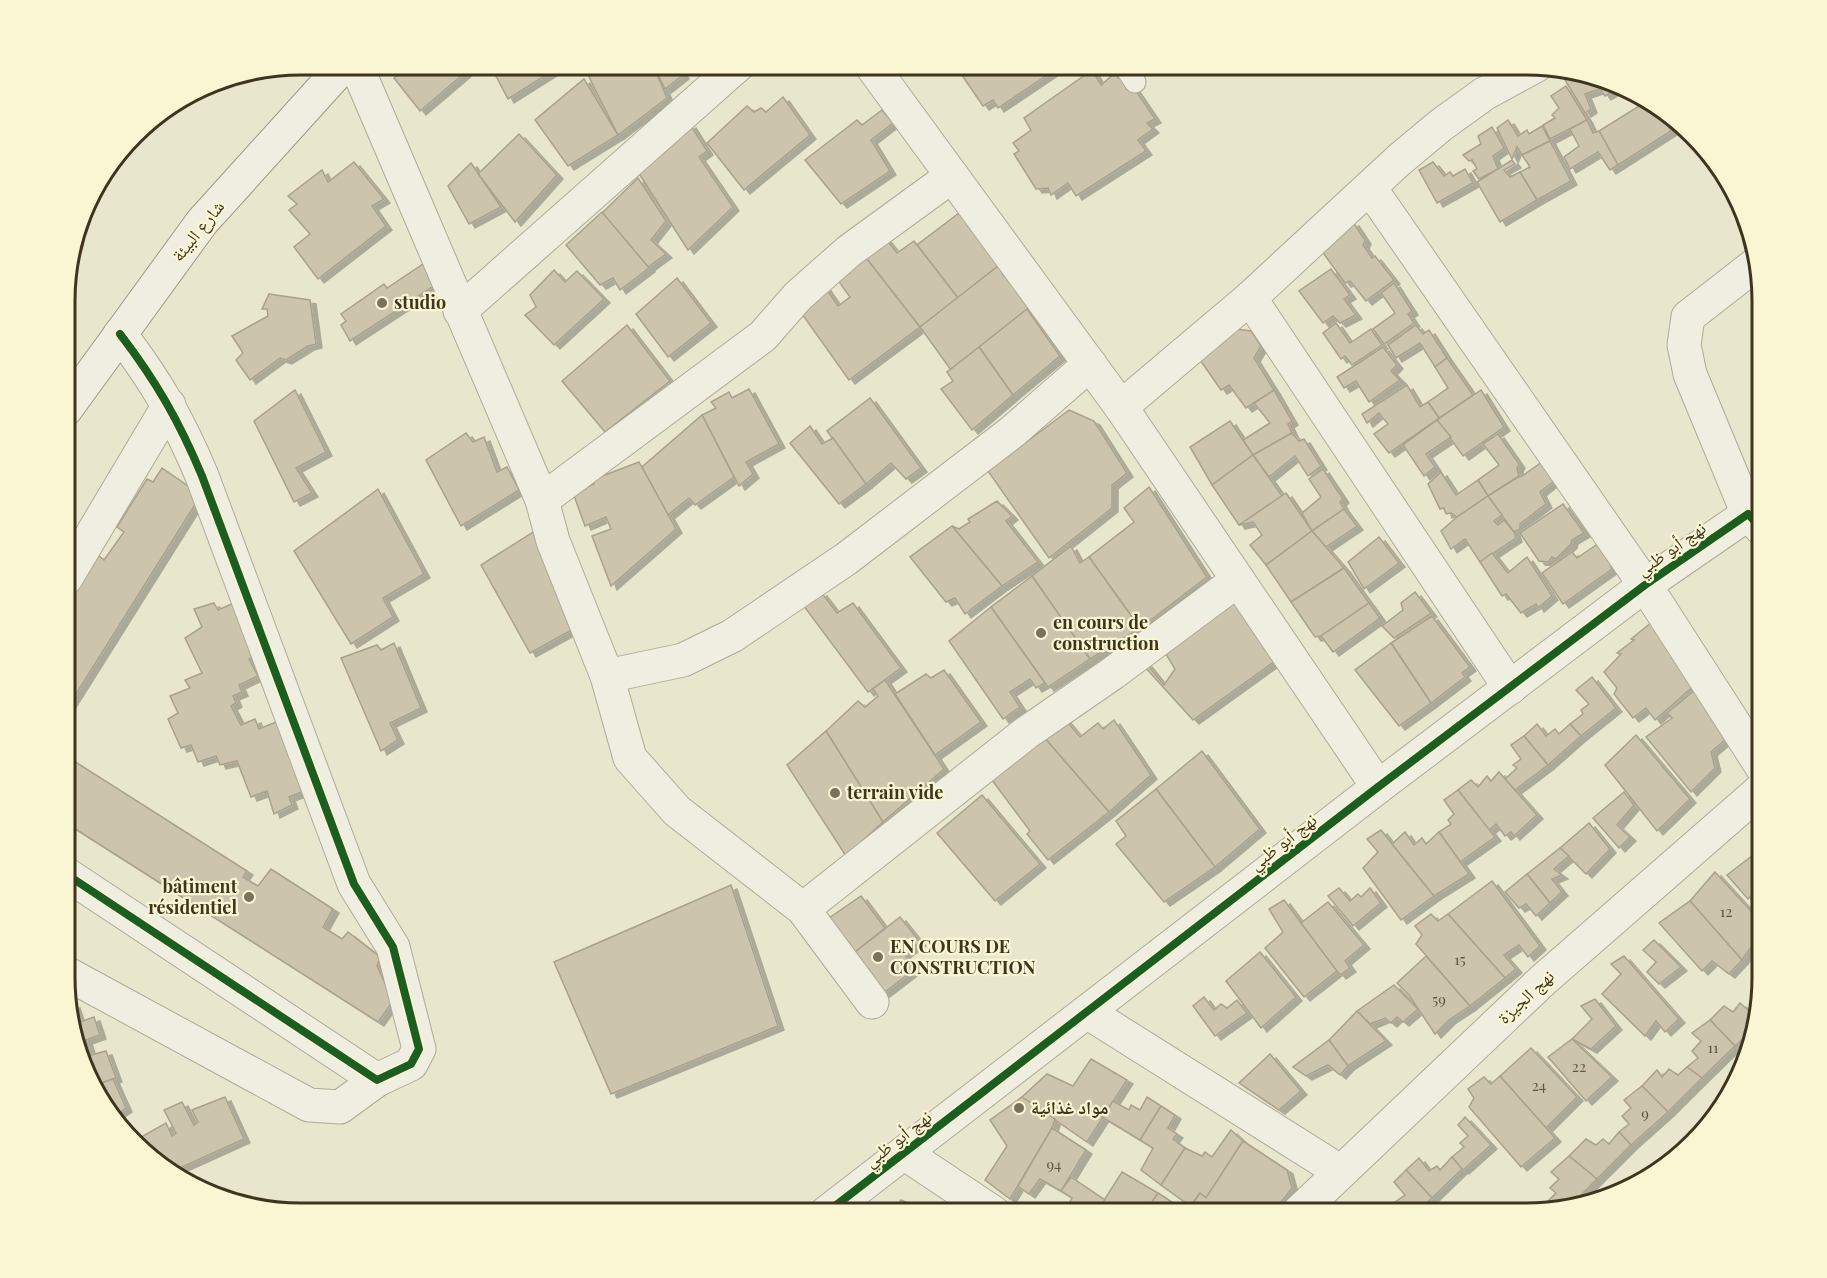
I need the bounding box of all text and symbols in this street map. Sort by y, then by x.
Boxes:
street label: شارع البيئة [165,195,229,266]
place label: studio [394,290,446,314]
marker: studio [375,296,389,310]
street label: نهج أبو ظبي [1631,515,1712,584]
place label: en cours de construction [1053,610,1159,655]
marker: en cours de construction [1034,626,1048,640]
place label: terrain vide [846,780,943,804]
marker: terrain vide [828,786,842,800]
street label: نهج أبو ظبي [1244,807,1323,878]
place label: bâtiment résidentiel [148,874,238,919]
marker: bâtiment résidentiel [242,890,256,904]
house number: 12 [1720,901,1732,921]
place label: EN COURS DE CONSTRUCTION [890,934,1036,979]
house number: 15 [1454,949,1466,969]
marker: EN COURS DE CONSTRUCTION [871,950,885,964]
street label: نهج الجيزة [1492,964,1560,1029]
house number: 59 [1432,989,1446,1009]
house number: 11 [1707,1037,1719,1057]
house number: 22 [1572,1056,1586,1076]
house number: 24 [1532,1075,1546,1095]
place label: مواد غذائية [1031,1095,1108,1119]
marker: مواد غذائية [1012,1101,1026,1115]
house number: 9 [1641,1103,1649,1123]
street label: نهج أبو ظبي [859,1104,938,1175]
house number: 94 [1046,1154,1062,1174]

